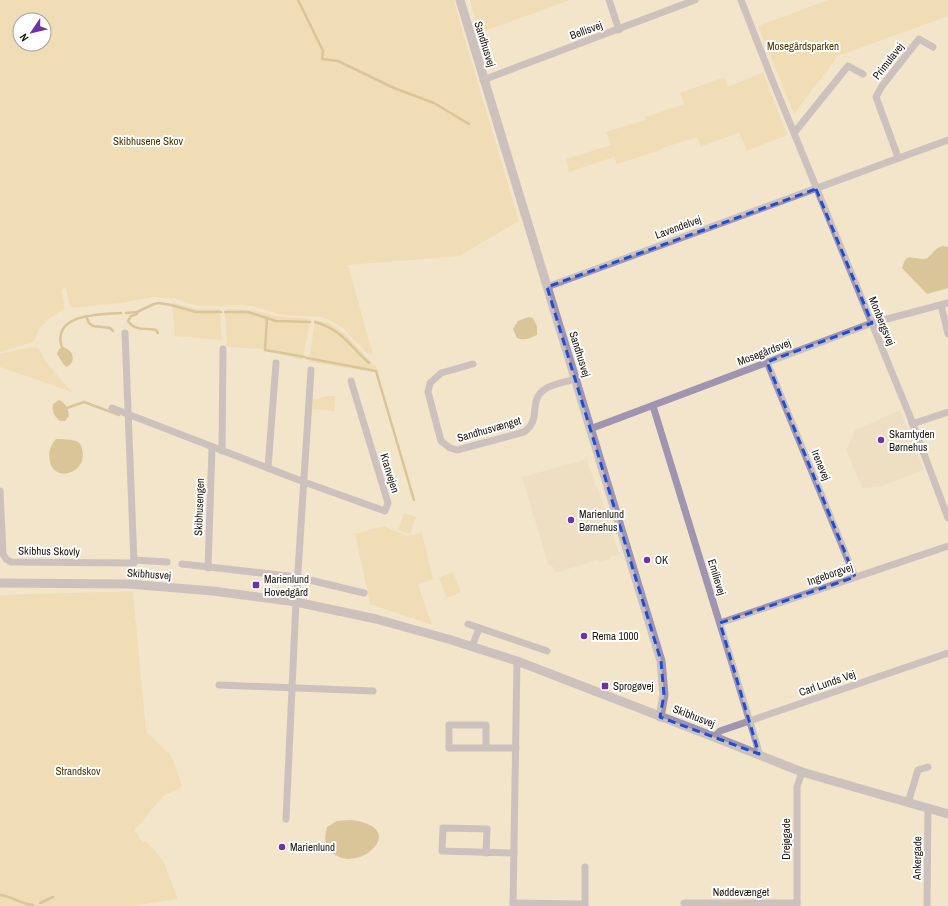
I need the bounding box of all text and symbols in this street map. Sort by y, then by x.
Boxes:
north arrow [12,12,52,52]
street label: Bellisvej [568,18,604,42]
street label: Sandhusvej [471,19,499,69]
text: N [16,31,31,44]
park label: Mosegårdsparken [767,39,839,53]
street label: Primulavej [869,40,907,82]
park label: Skibhusene Skov [113,134,184,148]
street label: Lavendelvej [653,212,703,242]
street label: Monbergsvej [866,294,898,348]
street label: Sandhusvej [566,329,594,379]
street label: Mosegårdsvej [735,335,793,369]
street label: Sandhusvænget [455,413,523,445]
place label: Skarntyden Børnehus [889,427,935,454]
marker: Skarntyden Børnehus [876,435,886,445]
street label: Irenevej [808,447,834,483]
street label: Kranvejen [377,452,403,494]
street label: Skibhusengen [191,478,207,536]
place label: Marienlund Børnehus [579,507,624,534]
marker: Marienlund Børnehus [566,515,576,525]
street label: Skibhus Skovly [18,543,80,559]
place label: OK [655,553,668,567]
marker: OK [642,555,652,565]
street label: Emilievej [705,557,729,597]
street label: Ingeborgvej [805,560,855,588]
street label: Skibhusvej [127,565,171,583]
place label: Marienlund Hovedgård [264,572,309,599]
marker: Marienlund Hovedgård [251,580,261,590]
place label: Rema 1000 [592,629,639,643]
marker: Rema 1000 [579,631,589,641]
street label: Carl Lunds Vej [797,667,857,699]
place label: Sprogøvej [613,679,654,693]
marker: Sprogøvej [600,681,610,691]
street label: Skibhusvej [671,702,717,730]
park label: Strandskov [55,764,101,778]
street label: Drejøgade [779,818,793,860]
street label: Ankergade [910,836,924,881]
place label: Marienlund [290,840,335,854]
marker: Marienlund [277,842,287,852]
street label: Nøddevænget [713,885,770,899]

